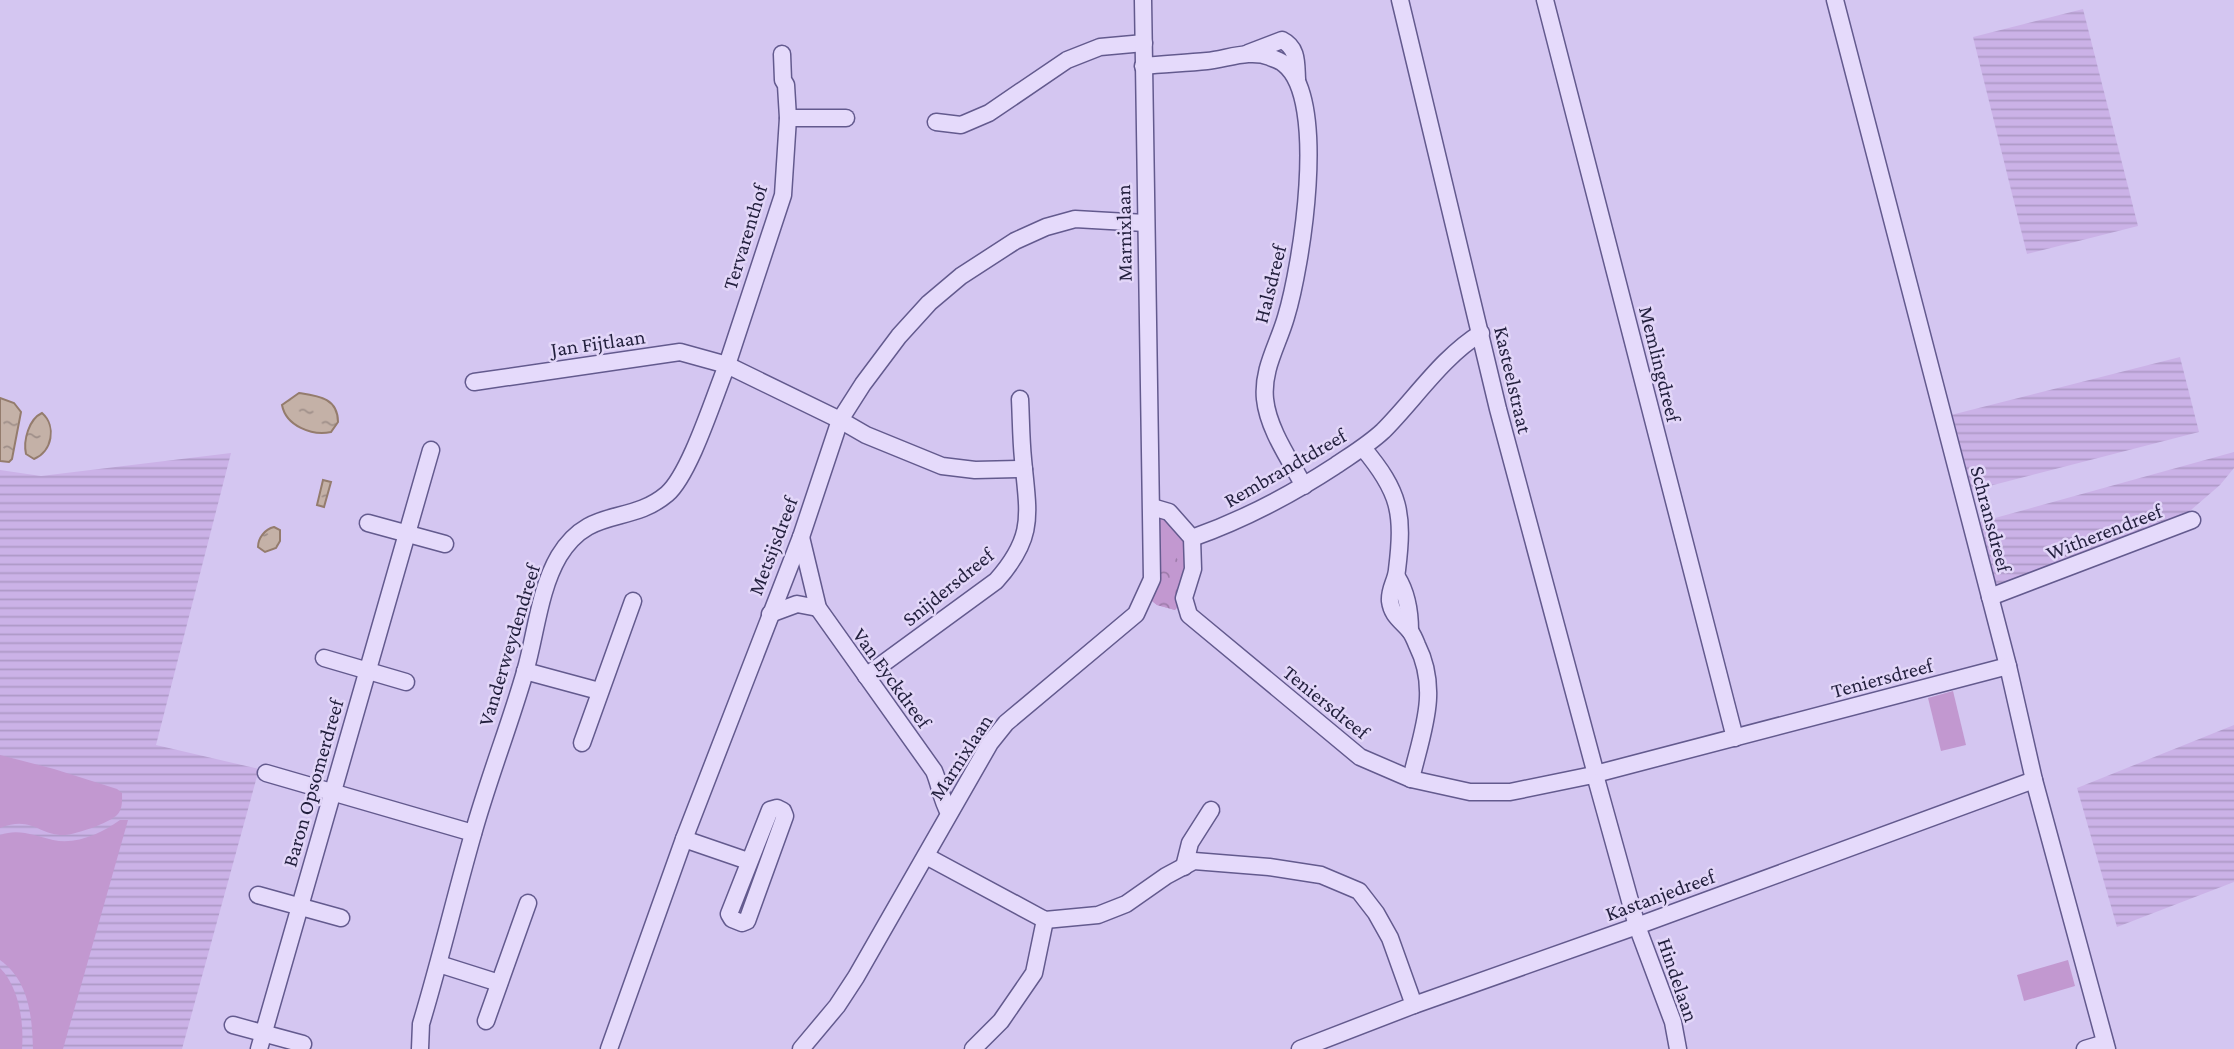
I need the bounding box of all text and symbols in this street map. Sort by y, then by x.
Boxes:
street label: Tervarenthof [718,180,773,293]
street label: Marnixlaan [1111,184,1137,282]
street label: Halsdreef [1249,241,1292,326]
street label: Memlingdreef [1634,304,1686,426]
street label: Jan Fijtlaan [547,324,647,362]
street label: Kasteelstraat [1489,324,1537,437]
street label: Rembrandtdreef [1220,422,1352,513]
street label: Schransdreef [1965,463,2017,576]
street label: Metsijsdreef [743,492,803,599]
street label: Witherendreef [2043,498,2167,565]
street label: Snijdersdreef [898,542,1000,631]
street label: Vanderweydendreef [473,559,546,729]
street label: Van Eyckdreef [848,623,937,734]
street label: Teniersdreef [1829,652,1937,703]
street label: Teniersdreef [1278,660,1375,745]
street label: Baron Opsomerdreef [278,695,349,870]
street label: Marnixlaan [924,710,998,804]
street label: Kastanjedreef [1602,863,1720,926]
street label: Hindelaan [1652,935,1704,1025]

